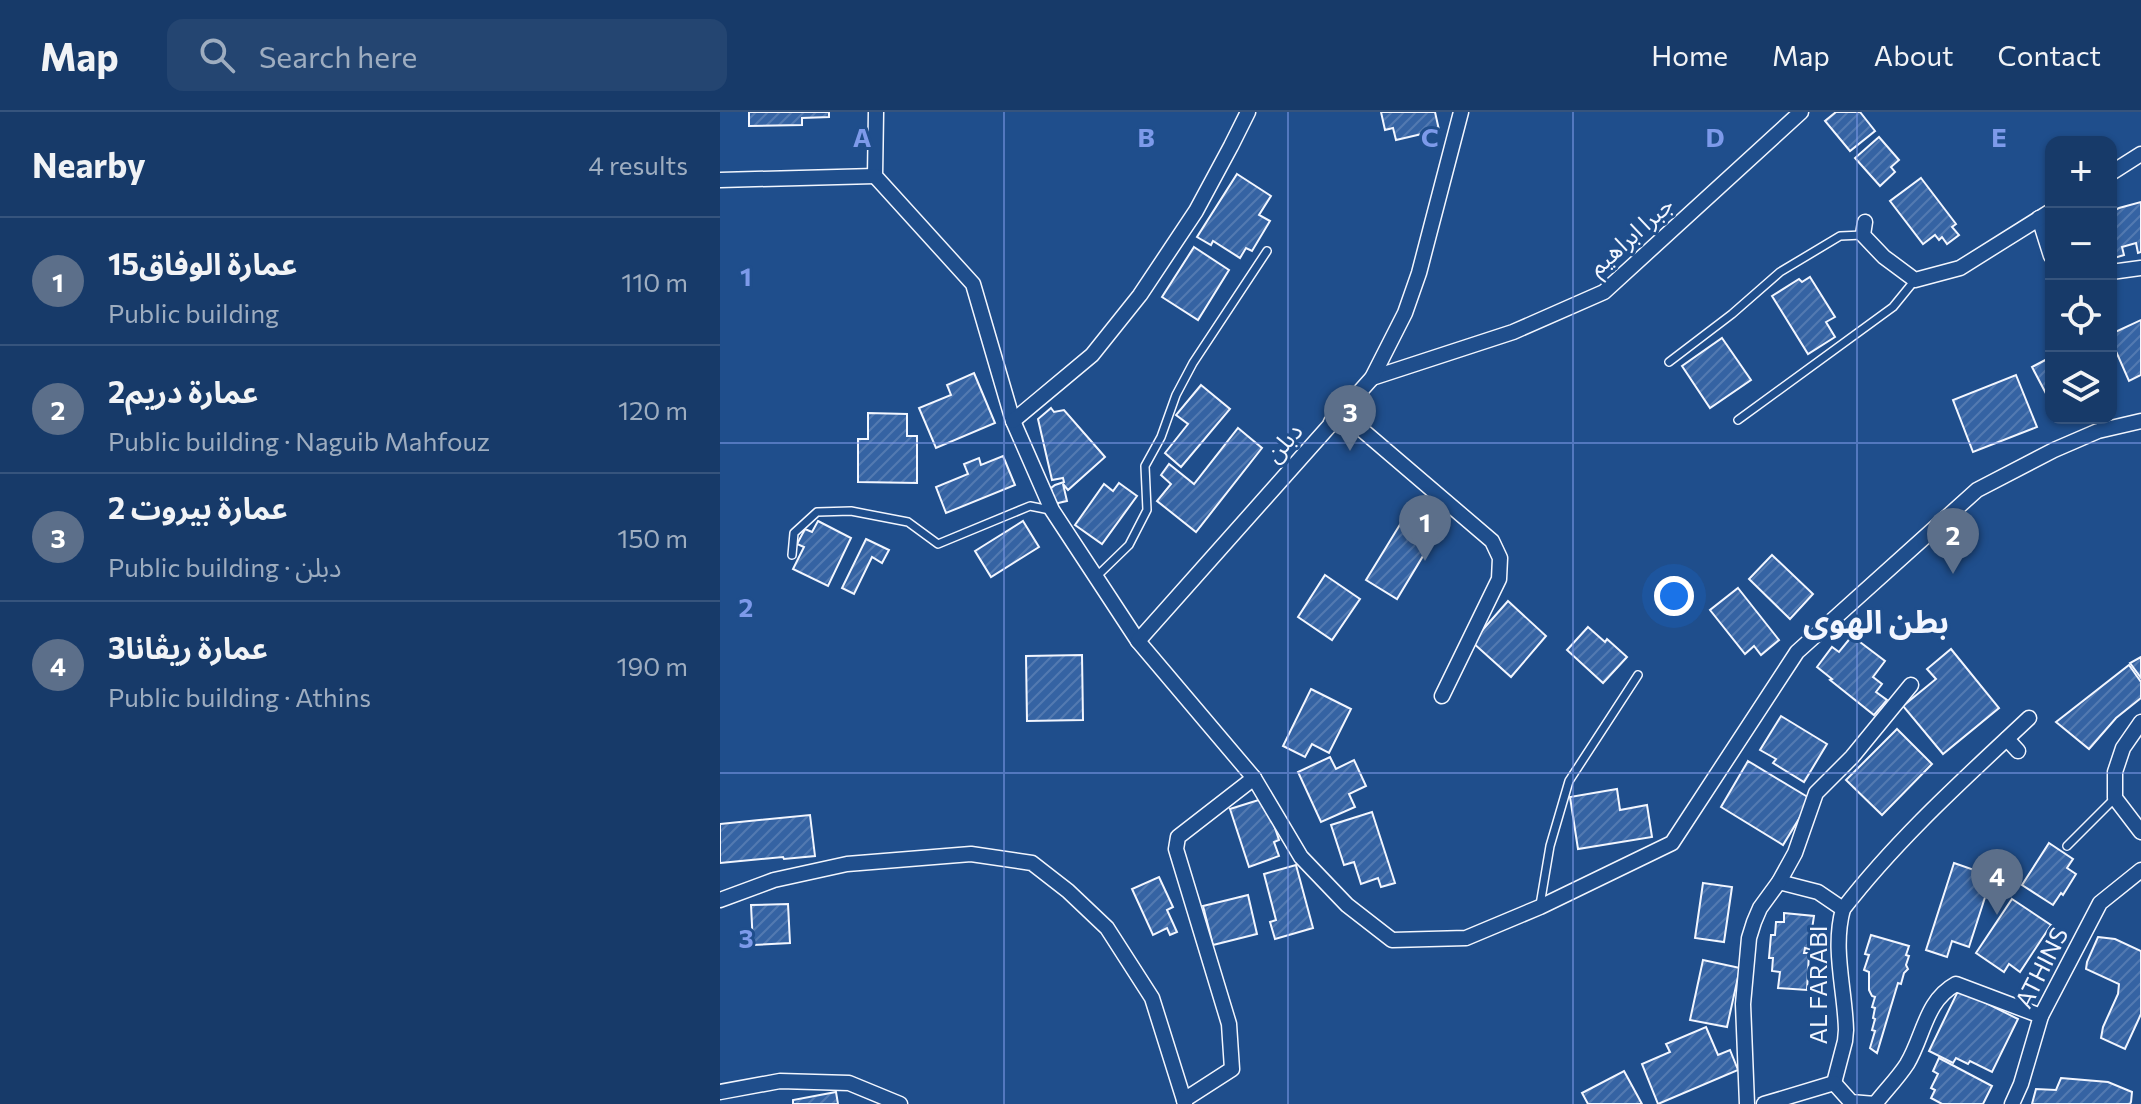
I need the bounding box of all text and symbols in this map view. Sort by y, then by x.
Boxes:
search box [167,19,727,91]
text: Map [40,32,119,79]
icon: search [195,33,239,77]
text: Search here [259,37,417,74]
text: Home [1651,38,1728,72]
text: Map [1772,38,1830,72]
text: About [1874,38,1954,72]
text: Contact [1998,38,2101,72]
text: A [853,121,872,152]
text: B [1137,121,1155,152]
text: C [1421,121,1439,152]
text: D [1705,121,1725,152]
text: E [1991,121,2007,152]
map controls [2045,136,2117,424]
button: + [2045,136,2117,208]
text: Nearby [32,143,146,185]
text: 4 results [588,149,688,180]
street label: جبرا ابراهيم [1581,189,1681,284]
button: − [2045,208,2117,280]
text: عمارة الوفاق15 [108,244,297,281]
text: 1 [740,260,752,291]
text: 1 [52,266,64,297]
text: 110 m [621,266,688,297]
button: locate [2045,280,2117,352]
text: Public building [108,297,279,328]
button: layers [2045,352,2117,424]
text: عمارة دريم2 [108,372,258,409]
pin: 3 [1324,385,1376,451]
text: 2 [51,394,65,425]
text: 120 m [618,394,688,425]
street label: دبلن [1258,416,1308,468]
text: Public building · Naguib Mahfouz [108,425,490,456]
text: عمارة بيروت 2 [108,488,288,525]
pin: 1 [1399,495,1451,561]
pin: 2 [1927,508,1979,574]
text: 3 [50,522,66,553]
text: 150 m [617,522,688,553]
text: Public building · دبلن [108,551,342,582]
your location [1654,576,1694,616]
text: 2 [739,591,753,622]
district label: بطن الهوى [1803,600,1949,640]
text: عمارة ريڤانا3 [108,628,268,665]
text: 4 [50,650,66,681]
text: 190 m [616,650,688,681]
text: Public building · Athins [108,681,371,712]
pin: 4 [1971,849,2023,915]
text: 3 [738,922,754,953]
street label: ATHINS [2008,922,2073,1013]
street label: AL FARABI [1803,925,1832,1045]

